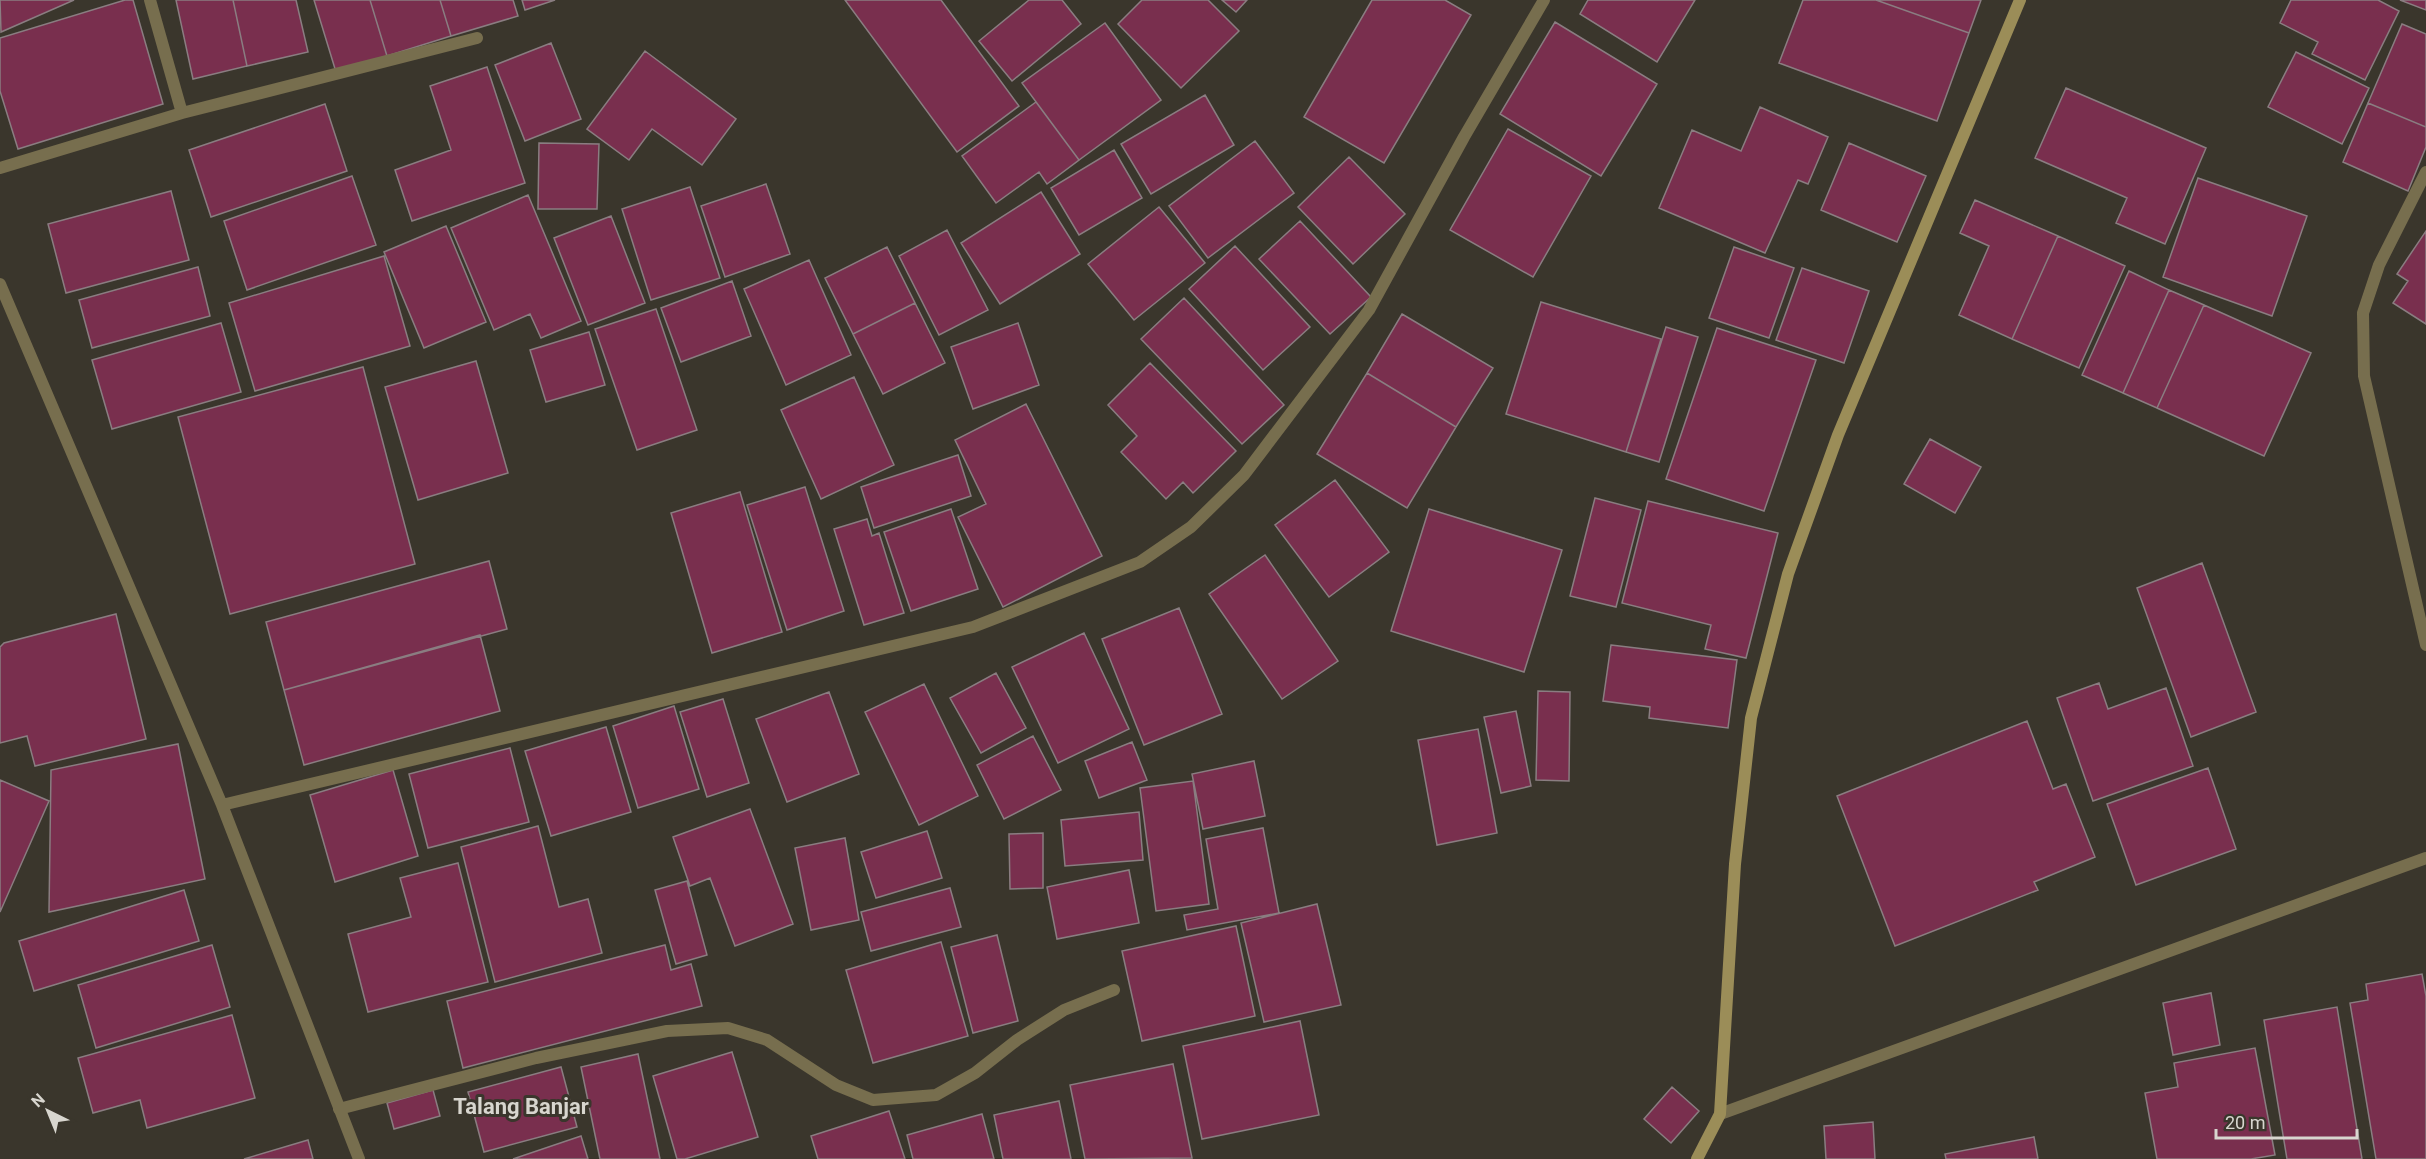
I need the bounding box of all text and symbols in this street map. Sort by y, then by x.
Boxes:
north arrow [18,1081,78,1141]
text: N [28,1090,49,1111]
district label: Talang Banjar [453,1094,589,1119]
scale bar [2216,1102,2357,1140]
text: 20 m [2225,1112,2265,1133]

